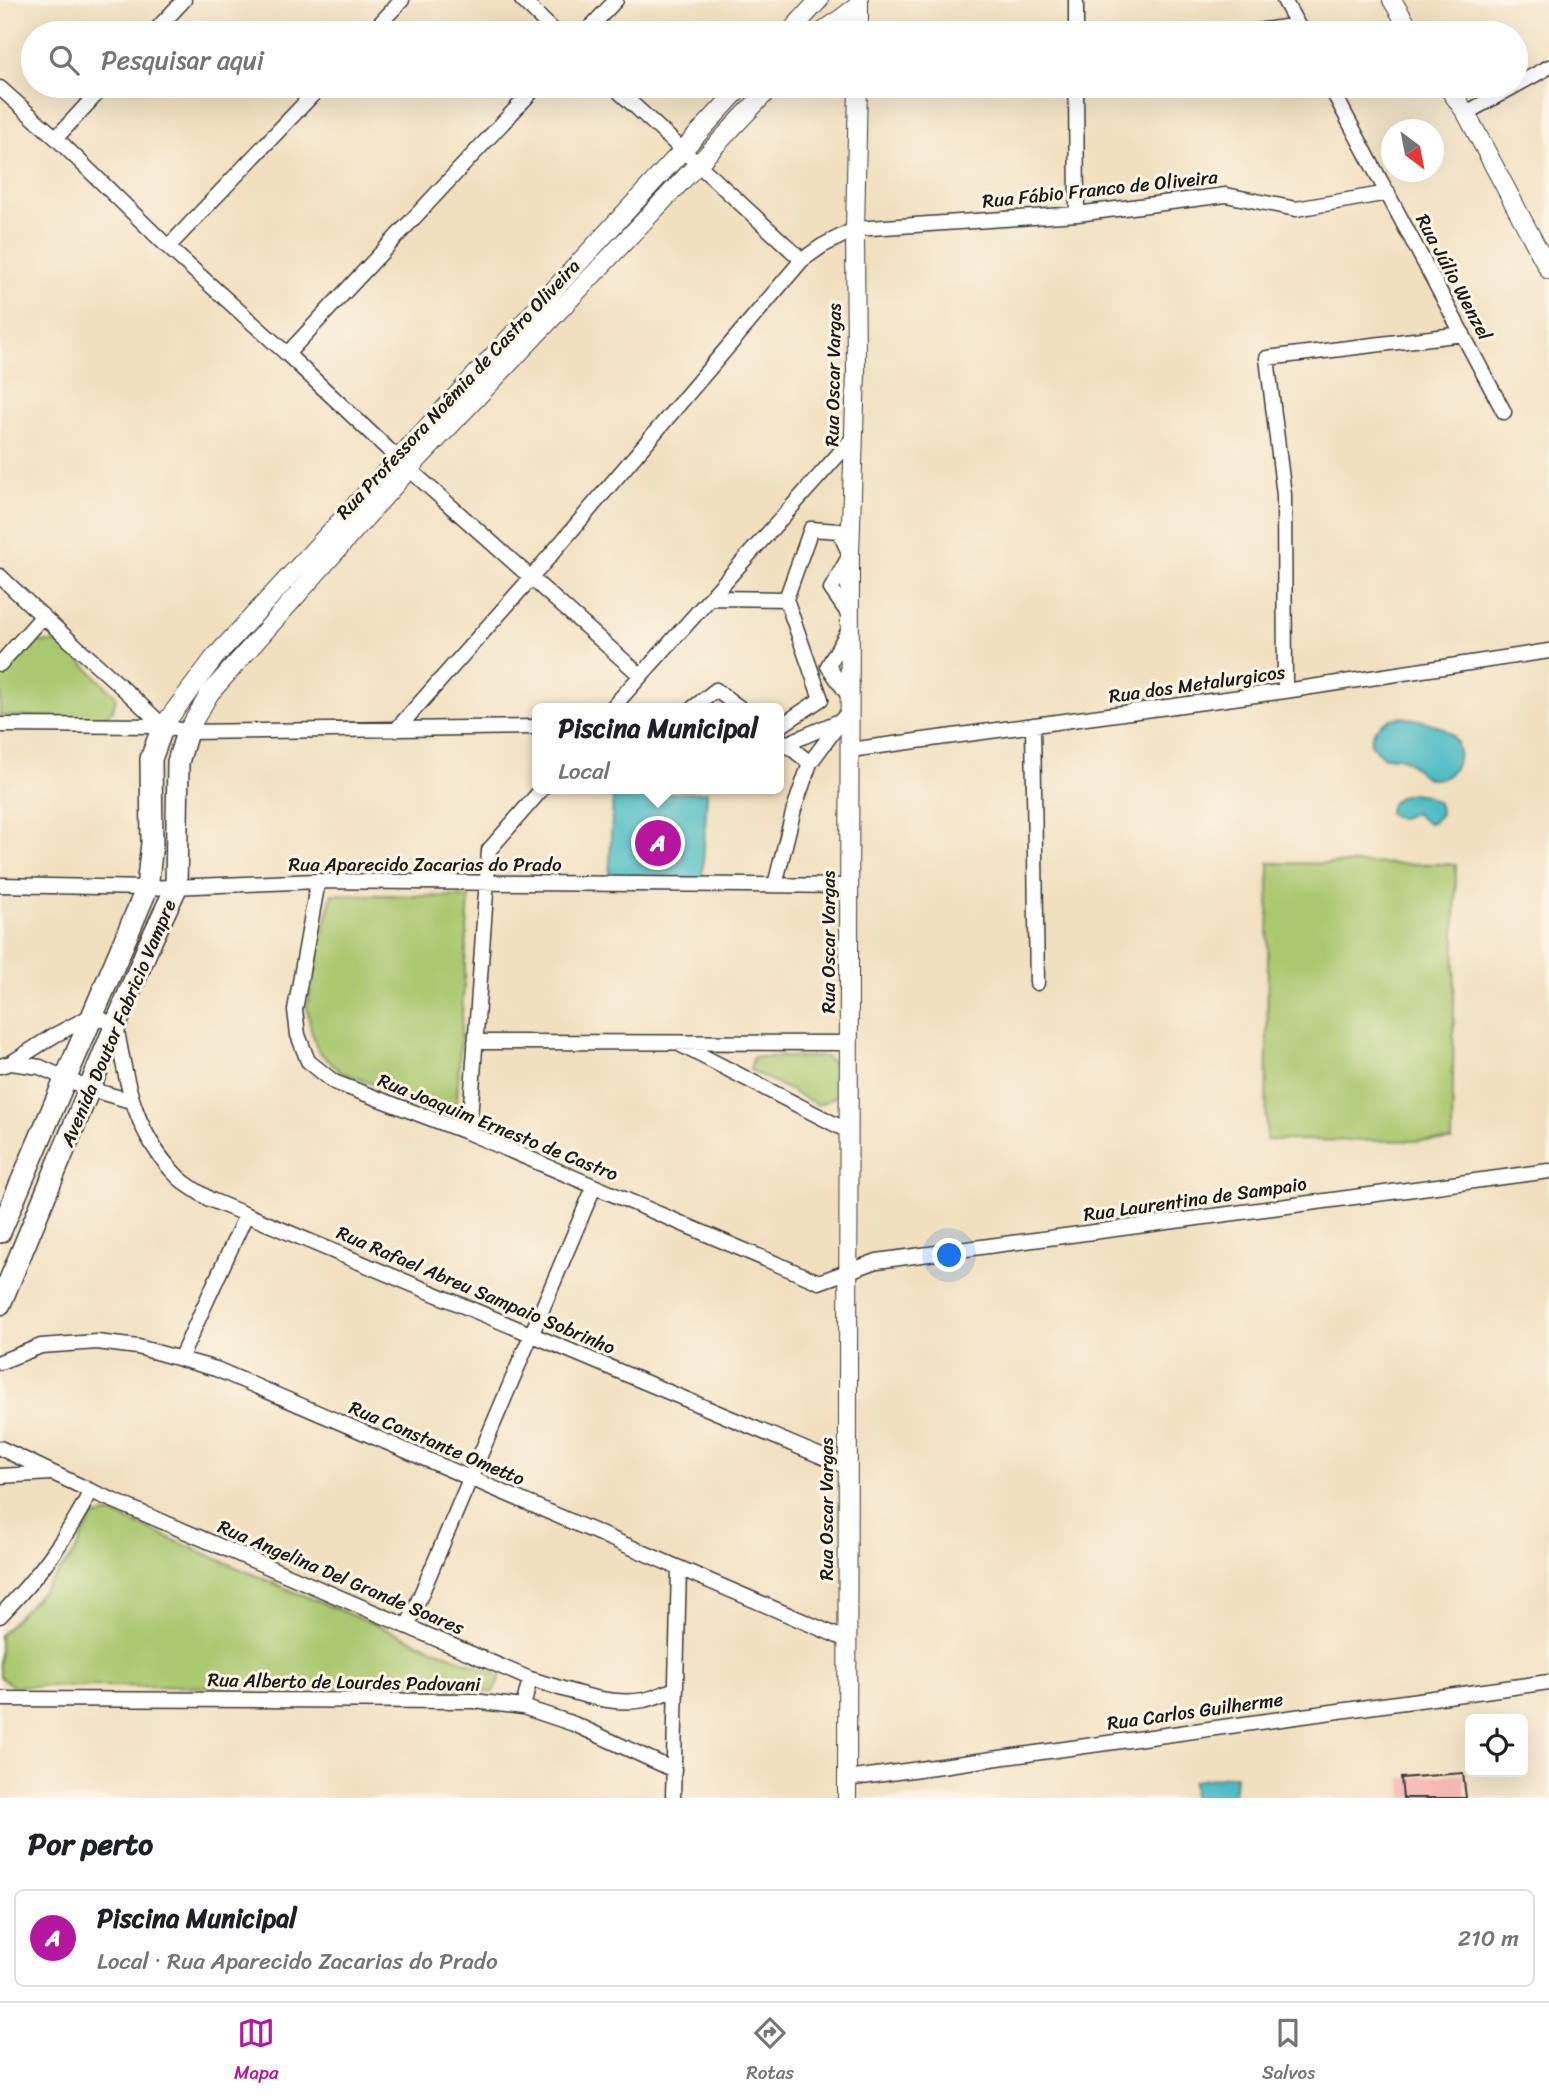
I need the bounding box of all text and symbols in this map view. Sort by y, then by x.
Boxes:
search box [21,21,1528,98]
text: Pesquisar aqui [101,37,264,83]
icon: search [45,41,83,79]
north arrow [1381,119,1444,182]
street label: Rua Fábio Franco de Oliveira [981,160,1220,218]
street label: Rua Júlio Wenzel [1407,208,1502,347]
street label: Rua Professora Noêmia de Castro Oliveira [328,251,589,527]
street label: Rua Oscar Vargas [815,303,851,447]
street label: Rua dos Metalurgicos [1107,655,1288,713]
popup [532,703,784,794]
text: Piscina Municipal [558,705,758,751]
text: Local [558,751,610,792]
pin: A [635,817,681,869]
street label: Rua Aparecido Zacarias do Prado [288,848,562,881]
street label: Rua Oscar Vargas [812,870,845,1014]
street label: Avenida Doutor Fabricio Vampre [50,894,185,1153]
street label: Rua Joaquim Ernesto de Castro [373,1064,624,1191]
street label: Rua Laurentina de Sampaio [1081,1167,1309,1231]
street label: Rua Rafael Abreu Sampaio Sobrinho [331,1216,621,1364]
your location [932,1238,966,1272]
street label: Rua Constante Ometto [344,1391,530,1495]
street label: Rua Oscar Vargas [810,1437,843,1581]
street label: Rua Angelina Del Grande Soares [212,1510,470,1644]
street label: Rua Alberto de Lourdes Padovani [207,1663,482,1701]
street label: Rua Carlos Guilherme [1105,1682,1286,1740]
map controls [1465,1714,1528,1777]
button: locate [1465,1714,1528,1777]
text: Por perto [28,1817,153,1871]
text: Piscina Municipal [97,1895,297,1941]
text: A [45,1918,61,1959]
text: 210 m [1458,1918,1519,1959]
text: Local · Rua Aparecido Zacarias do Prado [97,1941,498,1982]
tab: Mapa [234,2014,279,2089]
tab: Rotas [746,2014,794,2089]
tab: Salvos [1262,2014,1315,2089]

